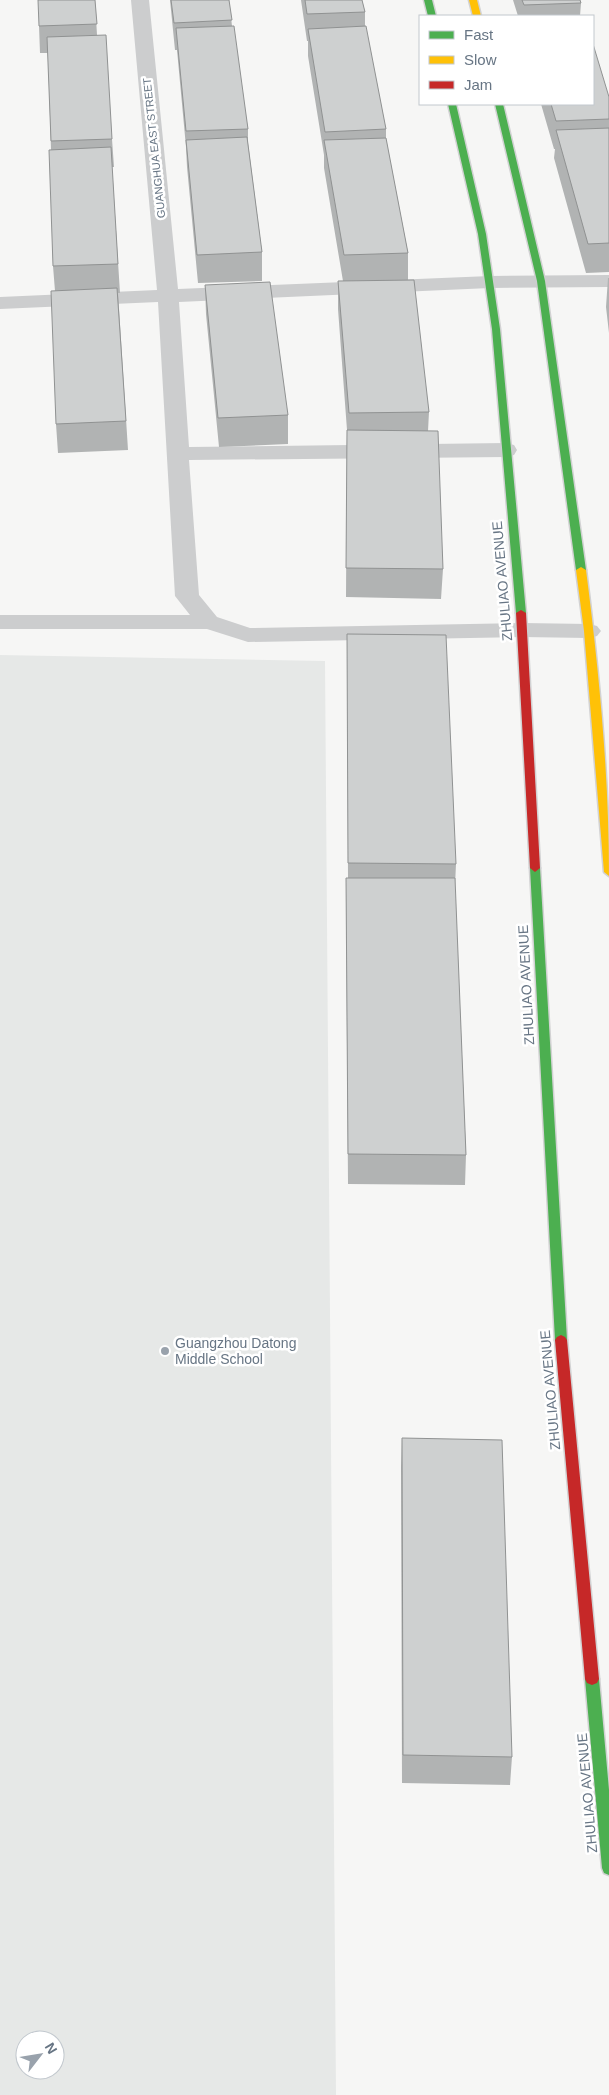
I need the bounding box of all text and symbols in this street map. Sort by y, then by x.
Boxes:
legend [419,15,594,105]
text: Fast [464,26,494,43]
text: Slow [464,51,497,68]
text: Jam [464,76,492,93]
street label: GUANGHUA EAST STREET [141,77,167,219]
street label: ZHULIAO AVENUE [489,520,515,642]
street label: ZHULIAO AVENUE [515,924,537,1046]
street label: ZHULIAO AVENUE [537,1329,563,1451]
place label: Guangzhou Datong Middle School [175,1335,296,1367]
marker: Guangzhou Datong Middle School [159,1345,171,1357]
street label: ZHULIAO AVENUE [574,1732,600,1854]
north arrow [15,2030,65,2080]
text: N [42,2040,61,2057]

